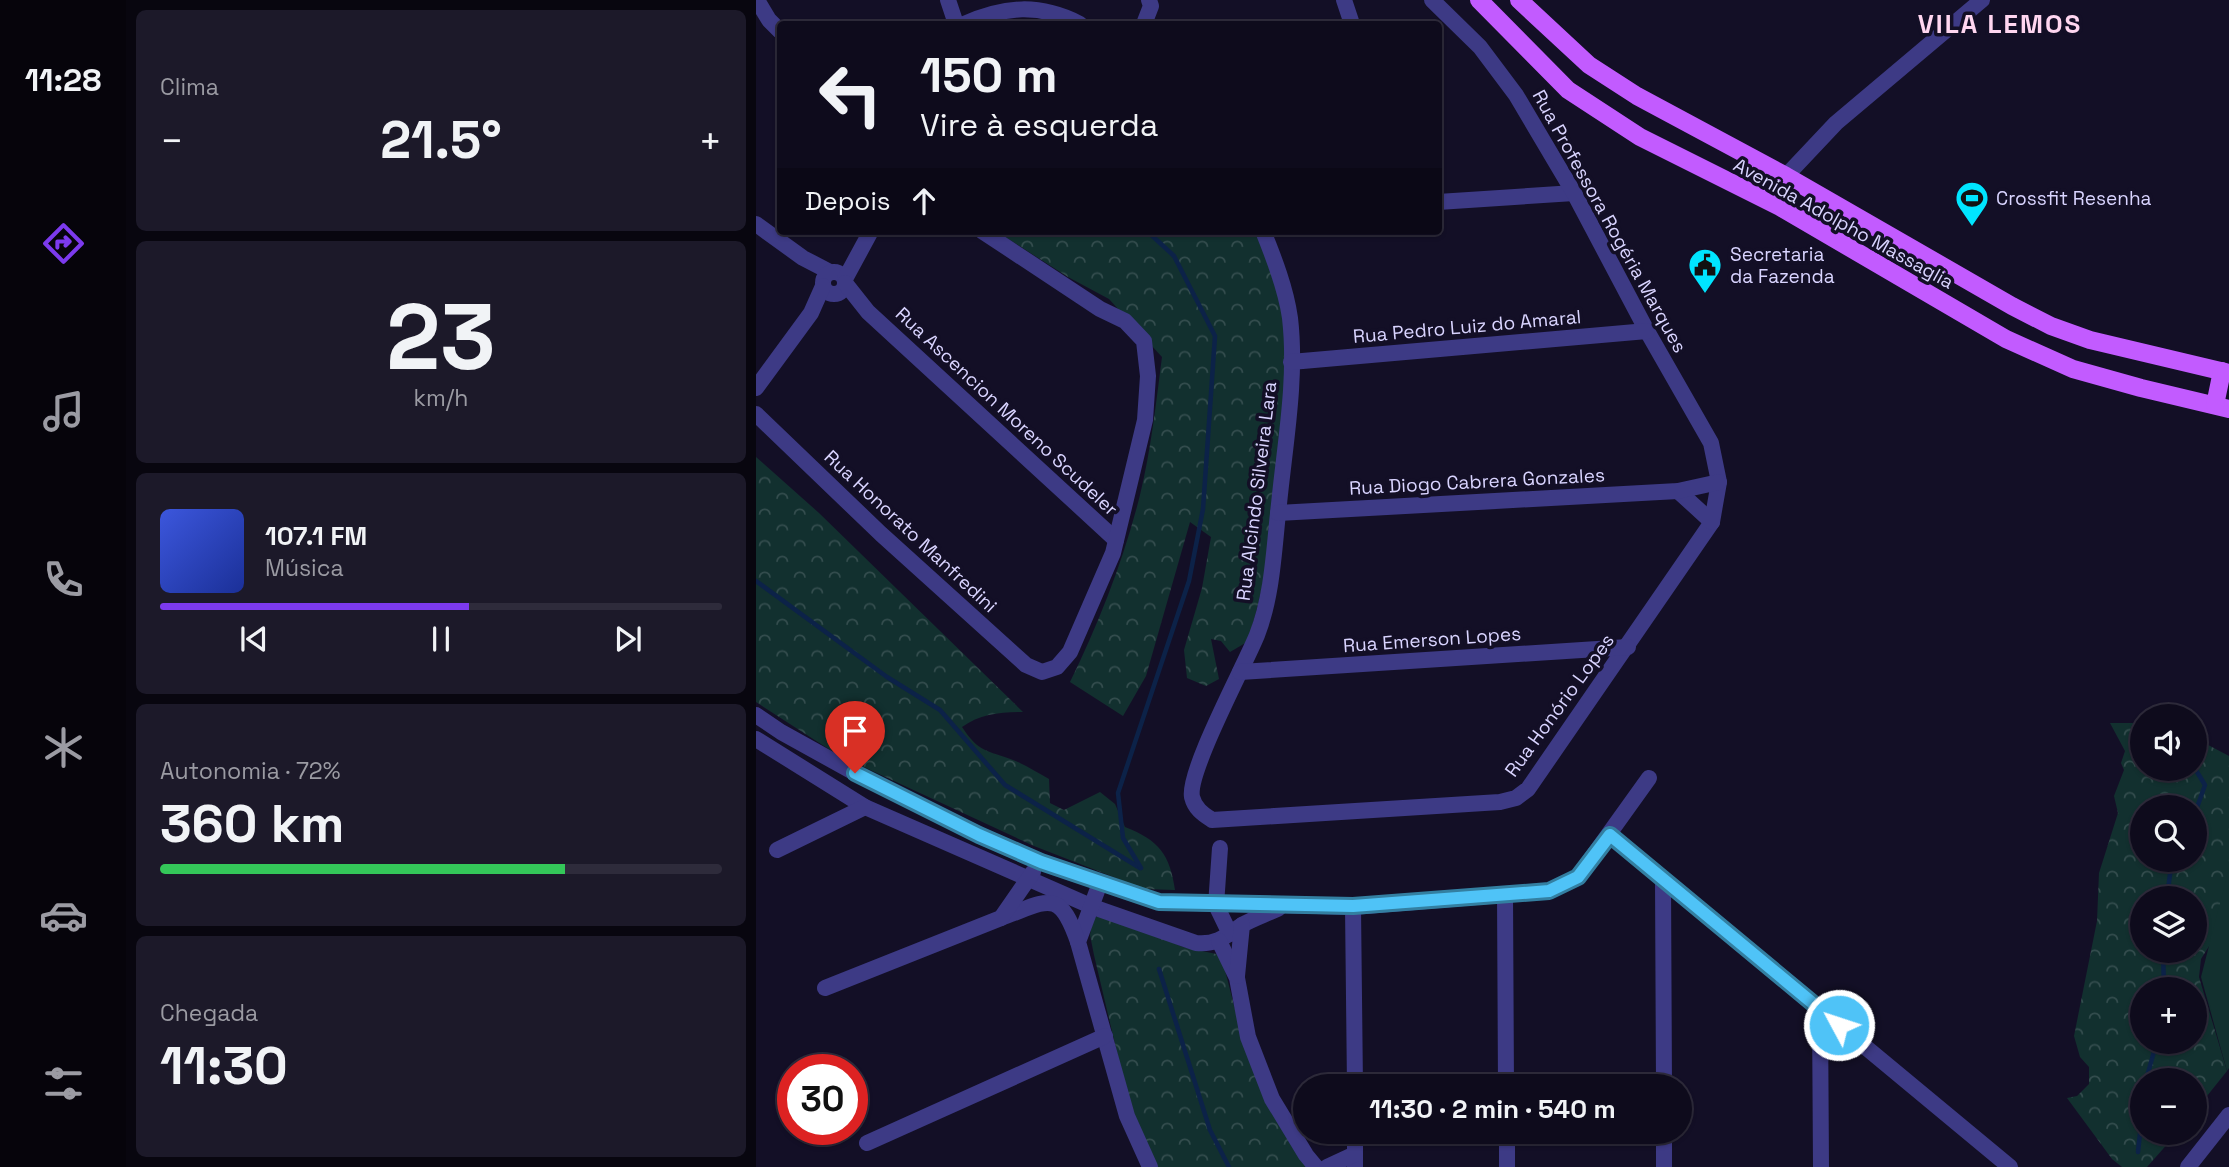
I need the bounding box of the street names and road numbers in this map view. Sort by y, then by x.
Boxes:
street label: Rua Professora Rogéria Marques [1527,85,1692,357]
street label: Avenida Adolpho Massaglia [1729,152,1958,295]
street label: Rua Ascencion Moreno Scudeler [890,301,1123,521]
street label: Rua Pedro Luiz do Amaral [1352,304,1582,349]
street label: Rua Alcindo Silveira Lara [1231,380,1282,602]
street label: Rua Honorato Manfredini [819,445,1002,618]
street label: Rua Diogo Cabrera Gonzales [1349,462,1605,501]
street label: Rua Emerson Lopes [1342,621,1522,658]
street label: Rua Honório Lopes [1499,629,1620,782]

